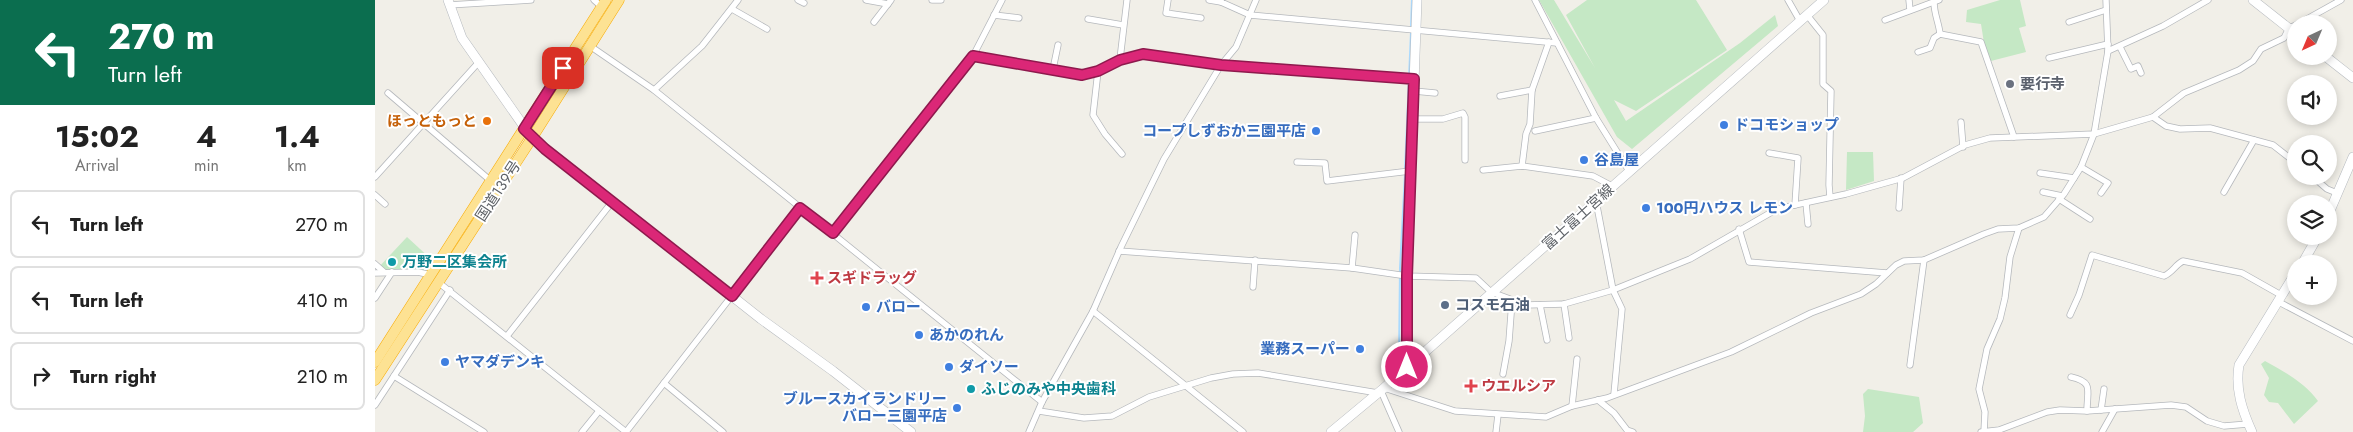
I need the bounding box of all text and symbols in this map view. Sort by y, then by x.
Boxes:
text: 270 m [108,12,214,62]
north arrow [2287,15,2337,65]
map controls [2287,15,2337,305]
icon: left [25,20,90,85]
pin [542,47,584,89]
icon: arrive [549,54,577,82]
text: Turn left [108,58,182,90]
place label: 要行寺 [2020,73,2065,95]
button: sound [2287,75,2337,125]
marker: 要行寺 [2004,78,2016,90]
place label: ほっともっと [387,110,477,132]
place label: ドコモショップ [1734,114,1839,136]
text: 15:02 [55,115,139,158]
text: 4 [196,115,217,158]
text: 1.4 [274,115,320,158]
marker: ほっともっと [481,115,493,127]
marker: ドコモショップ [1718,119,1730,131]
place label: コープしずおか三園平店 [1142,120,1306,142]
marker: コープしずおか三園平店 [1310,125,1322,137]
button: search [2287,135,2337,185]
place label: 谷島屋 [1594,149,1639,171]
text: Arrival [75,154,119,177]
text: min [194,154,219,177]
text: km [287,154,307,177]
marker: 谷島屋 [1578,154,1590,166]
street label: 国道139号 [470,156,526,226]
street label: 富士富士宮線 [1537,179,1619,255]
button: layers [2287,195,2337,245]
place label: 100円ハウス レモン [1656,197,1793,219]
marker: 100円ハウス レモン [1640,202,1652,214]
icon: left [27,210,55,238]
text: Turn left [70,211,143,238]
text: 270 m [295,211,348,238]
place label: 万野二区集会所 [402,251,507,273]
button: + [2287,255,2337,305]
marker: 万野二区集会所 [386,256,398,268]
place label: スギドラッグ [827,267,917,289]
marker: スギドラッグ [811,272,823,284]
icon: left [27,286,55,314]
text: Turn left [70,287,143,314]
text: 410 m [296,287,348,314]
place label: コスモ石油 [1455,294,1530,316]
place label: バロー [876,296,921,318]
marker: コスモ石油 [1439,299,1451,311]
marker: バロー [860,301,872,313]
place label: あかのれん [929,324,1004,346]
marker: あかのれん [913,329,925,341]
place label: 業務スーパー [1260,338,1350,360]
position arrow [1380,340,1432,392]
marker: 業務スーパー [1354,343,1366,355]
place label: ヤマダデンキ [455,351,545,373]
marker: ヤマダデンキ [439,356,451,368]
place label: ダイソー [959,356,1019,378]
marker: ダイソー [943,361,955,373]
icon: right [27,362,55,390]
text: Turn right [70,363,156,390]
text: 210 m [297,363,348,390]
place label: ウエルシア [1481,375,1556,397]
place label: ふじのみや中央歯科 [981,378,1116,400]
marker: ウエルシア [1465,380,1477,392]
marker: ふじのみや中央歯科 [965,383,977,395]
place label: ブルースカイランドリー バロー三園平店 [783,388,947,427]
marker: ブルースカイランドリー バロー三園平店 [951,402,963,414]

